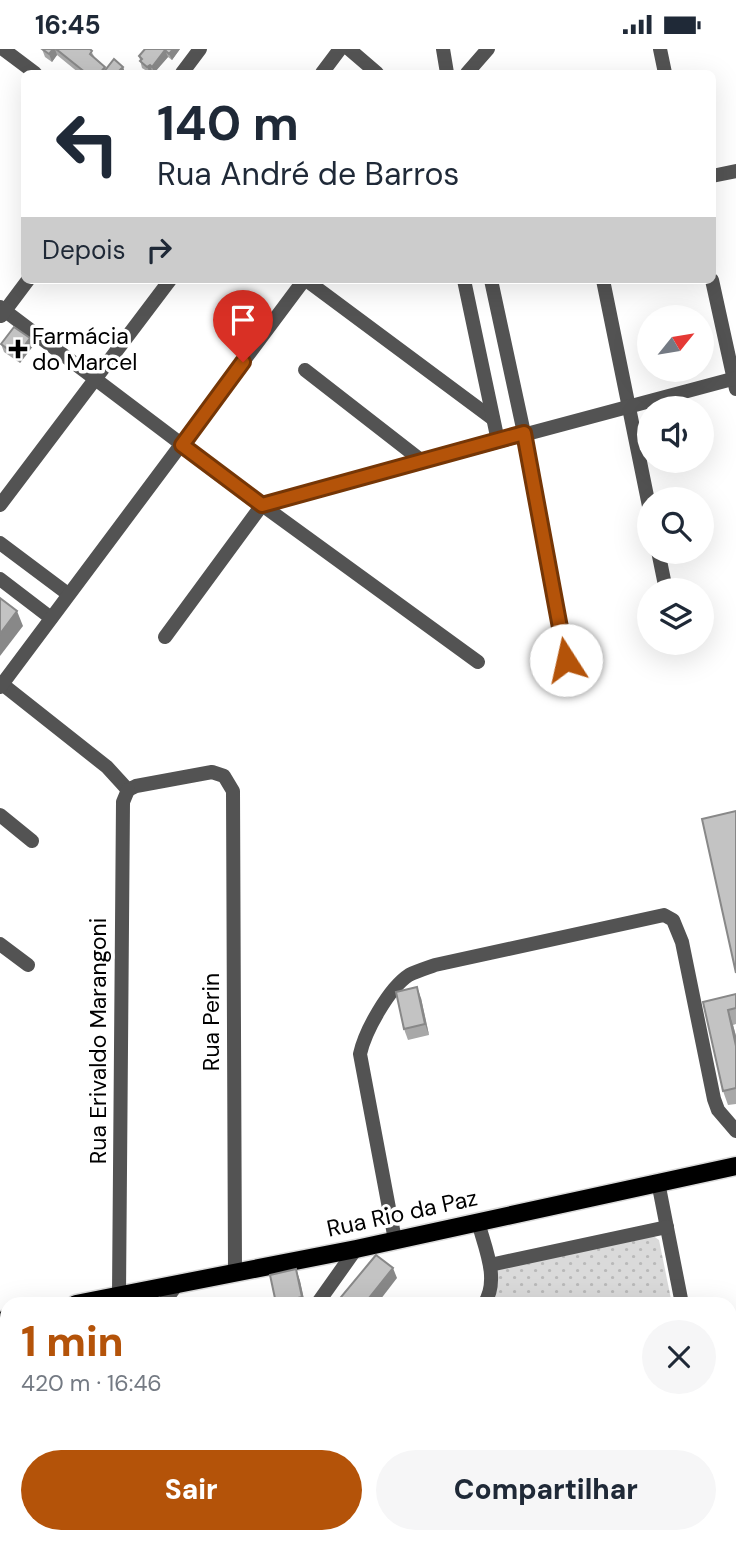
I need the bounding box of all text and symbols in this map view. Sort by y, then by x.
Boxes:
text: 16:45 [35,8,101,42]
text: 140 m [157,91,299,155]
icon: left [42,98,133,189]
text: Rua André de Barros [157,153,459,195]
icon: right [140,231,178,269]
text: Depois [42,233,126,267]
pin [213,290,273,362]
icon: arrive [224,301,262,339]
north arrow [637,305,714,381]
map controls [637,305,714,655]
place label: Farmácia do Marcel [32,321,137,377]
marker: Farmácia do Marcel [10,341,26,357]
button: sound [637,396,714,473]
button: search [637,487,714,564]
button: layers [637,578,714,655]
position arrow [529,623,603,697]
street label: Rua Erivaldo Marangoni [83,918,113,1164]
street label: Rua Perin [196,973,226,1071]
street label: Rua Rio da Paz [324,1182,480,1244]
text: 1 min [21,1314,124,1369]
button: close [642,1320,716,1394]
text: 420 m · 16:46 [21,1368,162,1398]
button: Sair [21,1450,362,1530]
button: Compartilhar [376,1450,716,1530]

